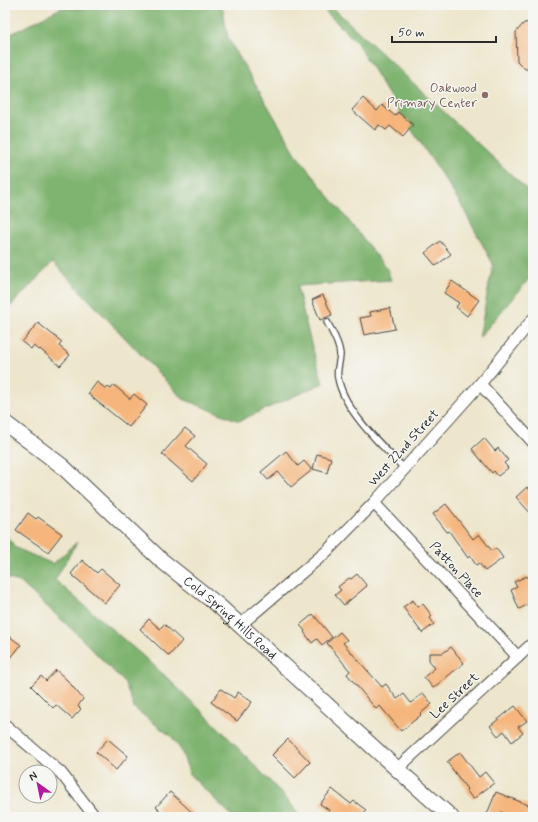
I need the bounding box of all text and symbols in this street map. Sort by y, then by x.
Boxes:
scale bar [392,18,496,44]
text: 50 m [398,25,425,41]
place label: Oakwood Primary Center [387,80,478,112]
marker: Oakwood Primary Center [480,90,490,100]
street label: West 22nd Street [365,406,443,490]
street label: Patton Place [426,538,486,602]
street label: Cold Spring Hills Road [180,572,281,663]
street label: Lee Street [427,669,483,723]
north arrow [18,764,58,804]
text: N [26,769,40,784]

